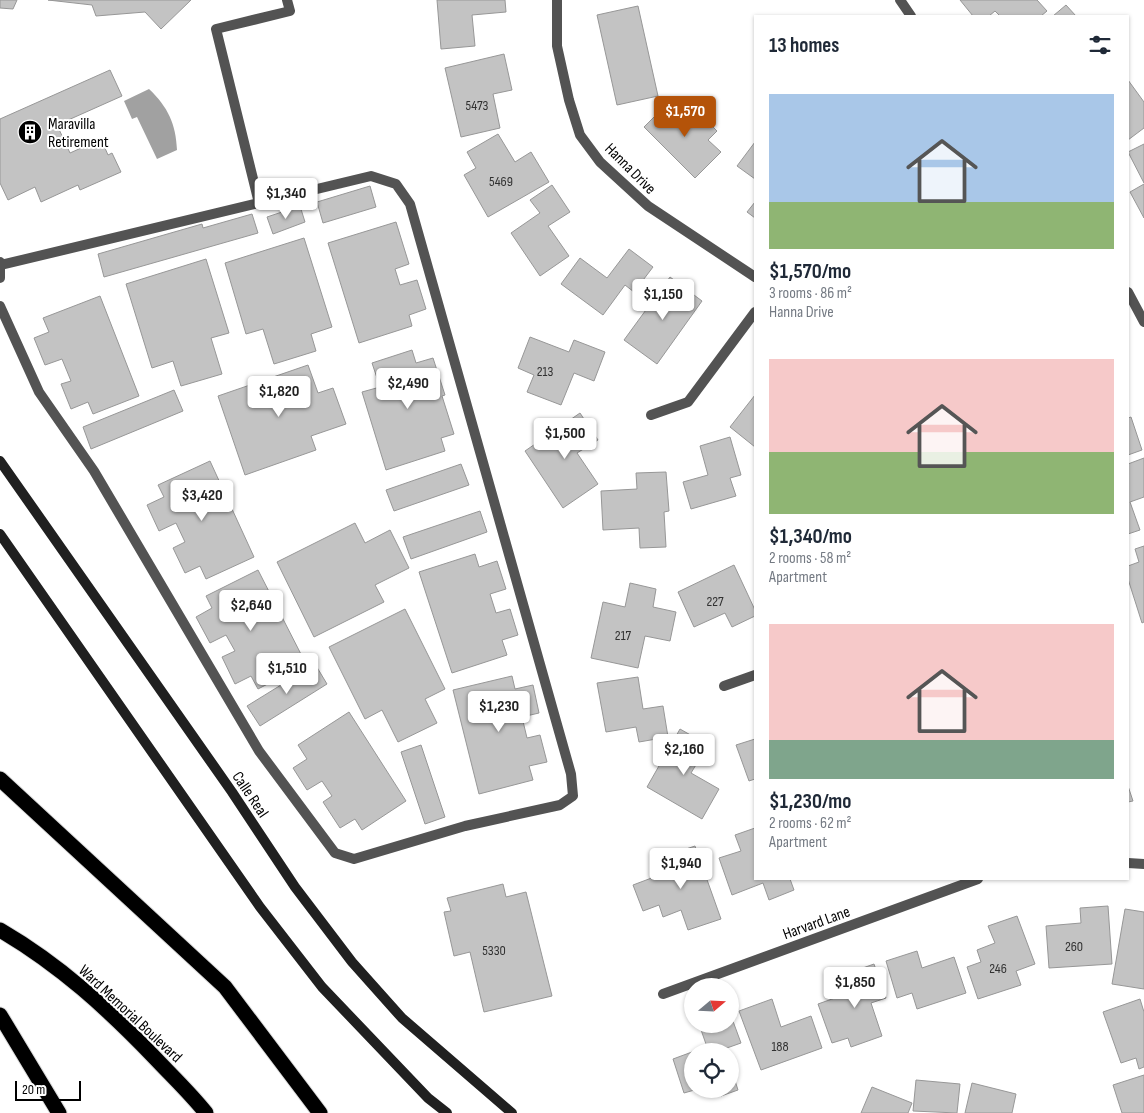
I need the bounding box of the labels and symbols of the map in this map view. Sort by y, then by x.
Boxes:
pin: $1,570 [644,96,726,138]
house number: 5473 [466,97,489,114]
place label: Maravilla Retirement [48,115,109,152]
building icon: Maravilla Retirement [17,119,43,145]
street label: Hanna Drive [600,139,660,199]
house number: 5469 [489,173,513,190]
pin: $1,340 [245,178,327,220]
pin: $1,150 [622,278,704,321]
house number: 213 [537,363,553,380]
pin: $2,490 [367,368,449,410]
pin: $1,820 [238,376,320,418]
pin: $1,500 [524,418,606,460]
pin: $3,420 [161,480,243,522]
pin: $2,640 [210,590,292,632]
house number: 227 [706,593,724,610]
house number: 217 [615,627,632,644]
pin: $1,510 [246,652,328,695]
pin: $1,230 [458,690,540,733]
pin: $2,160 [643,734,725,776]
street label: Calle Real [228,768,272,821]
pin: $1,940 [640,848,722,890]
street label: Harvard Lane [780,903,853,944]
house number: 260 [1065,938,1083,955]
house number: 5330 [482,942,506,959]
house number: 246 [989,960,1007,977]
street label: Ward Memorial Boulevard [74,961,186,1067]
pin: $1,850 [814,966,896,1009]
north arrow [684,978,739,1032]
house number: 188 [771,1038,789,1055]
scale bar [15,1078,81,1101]

